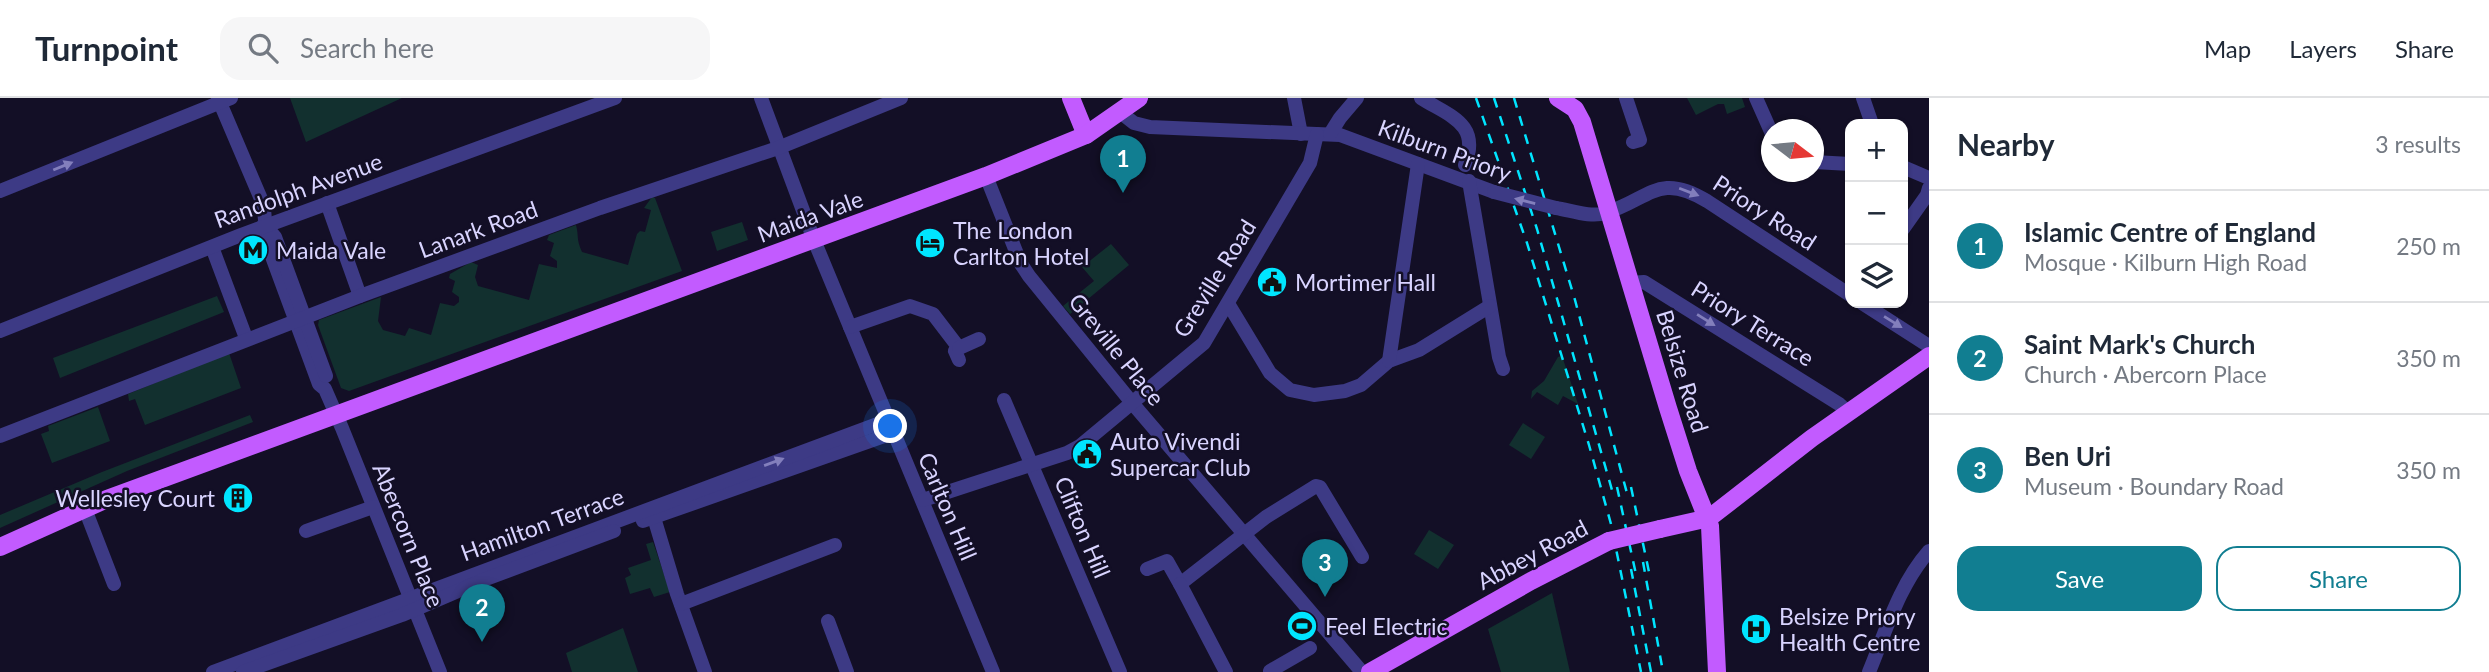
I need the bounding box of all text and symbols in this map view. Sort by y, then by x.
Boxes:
search box [220,17,710,80]
text: Turnpoint [35,28,178,68]
icon: search [244,29,282,67]
text: Search here [300,32,434,64]
text: Map [2204,34,2251,63]
text: Layers [2289,34,2357,63]
text: Share [2395,34,2454,63]
street label: Kilburn Priory [1375,113,1516,187]
north arrow [1761,119,1824,182]
map controls [1845,119,1908,308]
button: + [1845,119,1908,182]
text: Nearby [1957,126,2055,162]
text: 3 results [2375,130,2461,158]
pin: 1 [1100,135,1146,193]
street label: Randolph Avenue [210,147,386,233]
one-way arrow [53,160,74,171]
street label: Priory Road [1708,168,1822,256]
button: − [1845,182,1908,245]
street label: Maida Vale [753,184,867,248]
one-way arrow [1679,187,1700,198]
street label: Lanark Road [415,195,541,263]
one-way arrow [1514,195,1536,206]
street label: Greville Road [1167,214,1261,342]
place label: The London Carlton Hotel [953,216,1089,270]
text: Islamic Centre of England [2024,216,2316,248]
hotel icon: The London Carlton Hotel [913,226,947,260]
text: 1 [1973,232,1987,260]
text: 250 m [2396,232,2461,260]
metro station icon: Maida Vale [236,233,270,267]
place label: Maida Vale [276,236,386,264]
button: layers [1845,245,1908,308]
text: Mosque · Kilburn High Road [2024,248,2307,276]
public building icon: Mortimer Hall [1255,265,1289,299]
place label: Mortimer Hall [1295,268,1436,296]
street label: Priory Terrace [1687,274,1819,372]
street label: Greville Place [1063,287,1171,411]
street label: Belsize Road [1651,306,1715,436]
one-way arrow [1696,314,1715,327]
one-way arrow [1883,316,1902,329]
text: Saint Mark's Church [2024,328,2255,360]
text: 2 [1973,344,1987,372]
text: 350 m [2396,344,2461,372]
text: Church · Abercorn Place [2024,360,2267,388]
your location [873,409,907,443]
place label: Auto Vivendi Supercar Club [1110,427,1251,481]
public building icon: Auto Vivendi Supercar Club [1070,437,1104,471]
text: Ben Uri [2024,440,2111,472]
street label: Carlton Hill [913,448,983,564]
one-way arrow [764,456,785,467]
text: 3 [1973,456,1987,484]
text: 350 m [2396,456,2461,484]
street label: Abercorn Place [367,459,451,611]
street label: Clifton Hill [1049,472,1117,582]
text: Museum · Boundary Road [2024,472,2284,500]
building icon: Wellesley Court [221,481,255,515]
street label: Hamilton Terrace [457,481,627,567]
place label: Wellesley Court [55,484,216,512]
street label: Abbey Road [1472,513,1592,595]
pin: 3 [1302,539,1348,597]
button: Save [1957,546,2202,611]
button: Share [2216,546,2461,611]
pin: 2 [459,584,505,642]
place label: Belsize Priory Health Centre [1779,602,1920,656]
sports icon: Feel Electric [1285,609,1319,643]
place label: Feel Electric [1325,612,1447,640]
hospital icon: Belsize Priory Health Centre [1739,612,1773,646]

